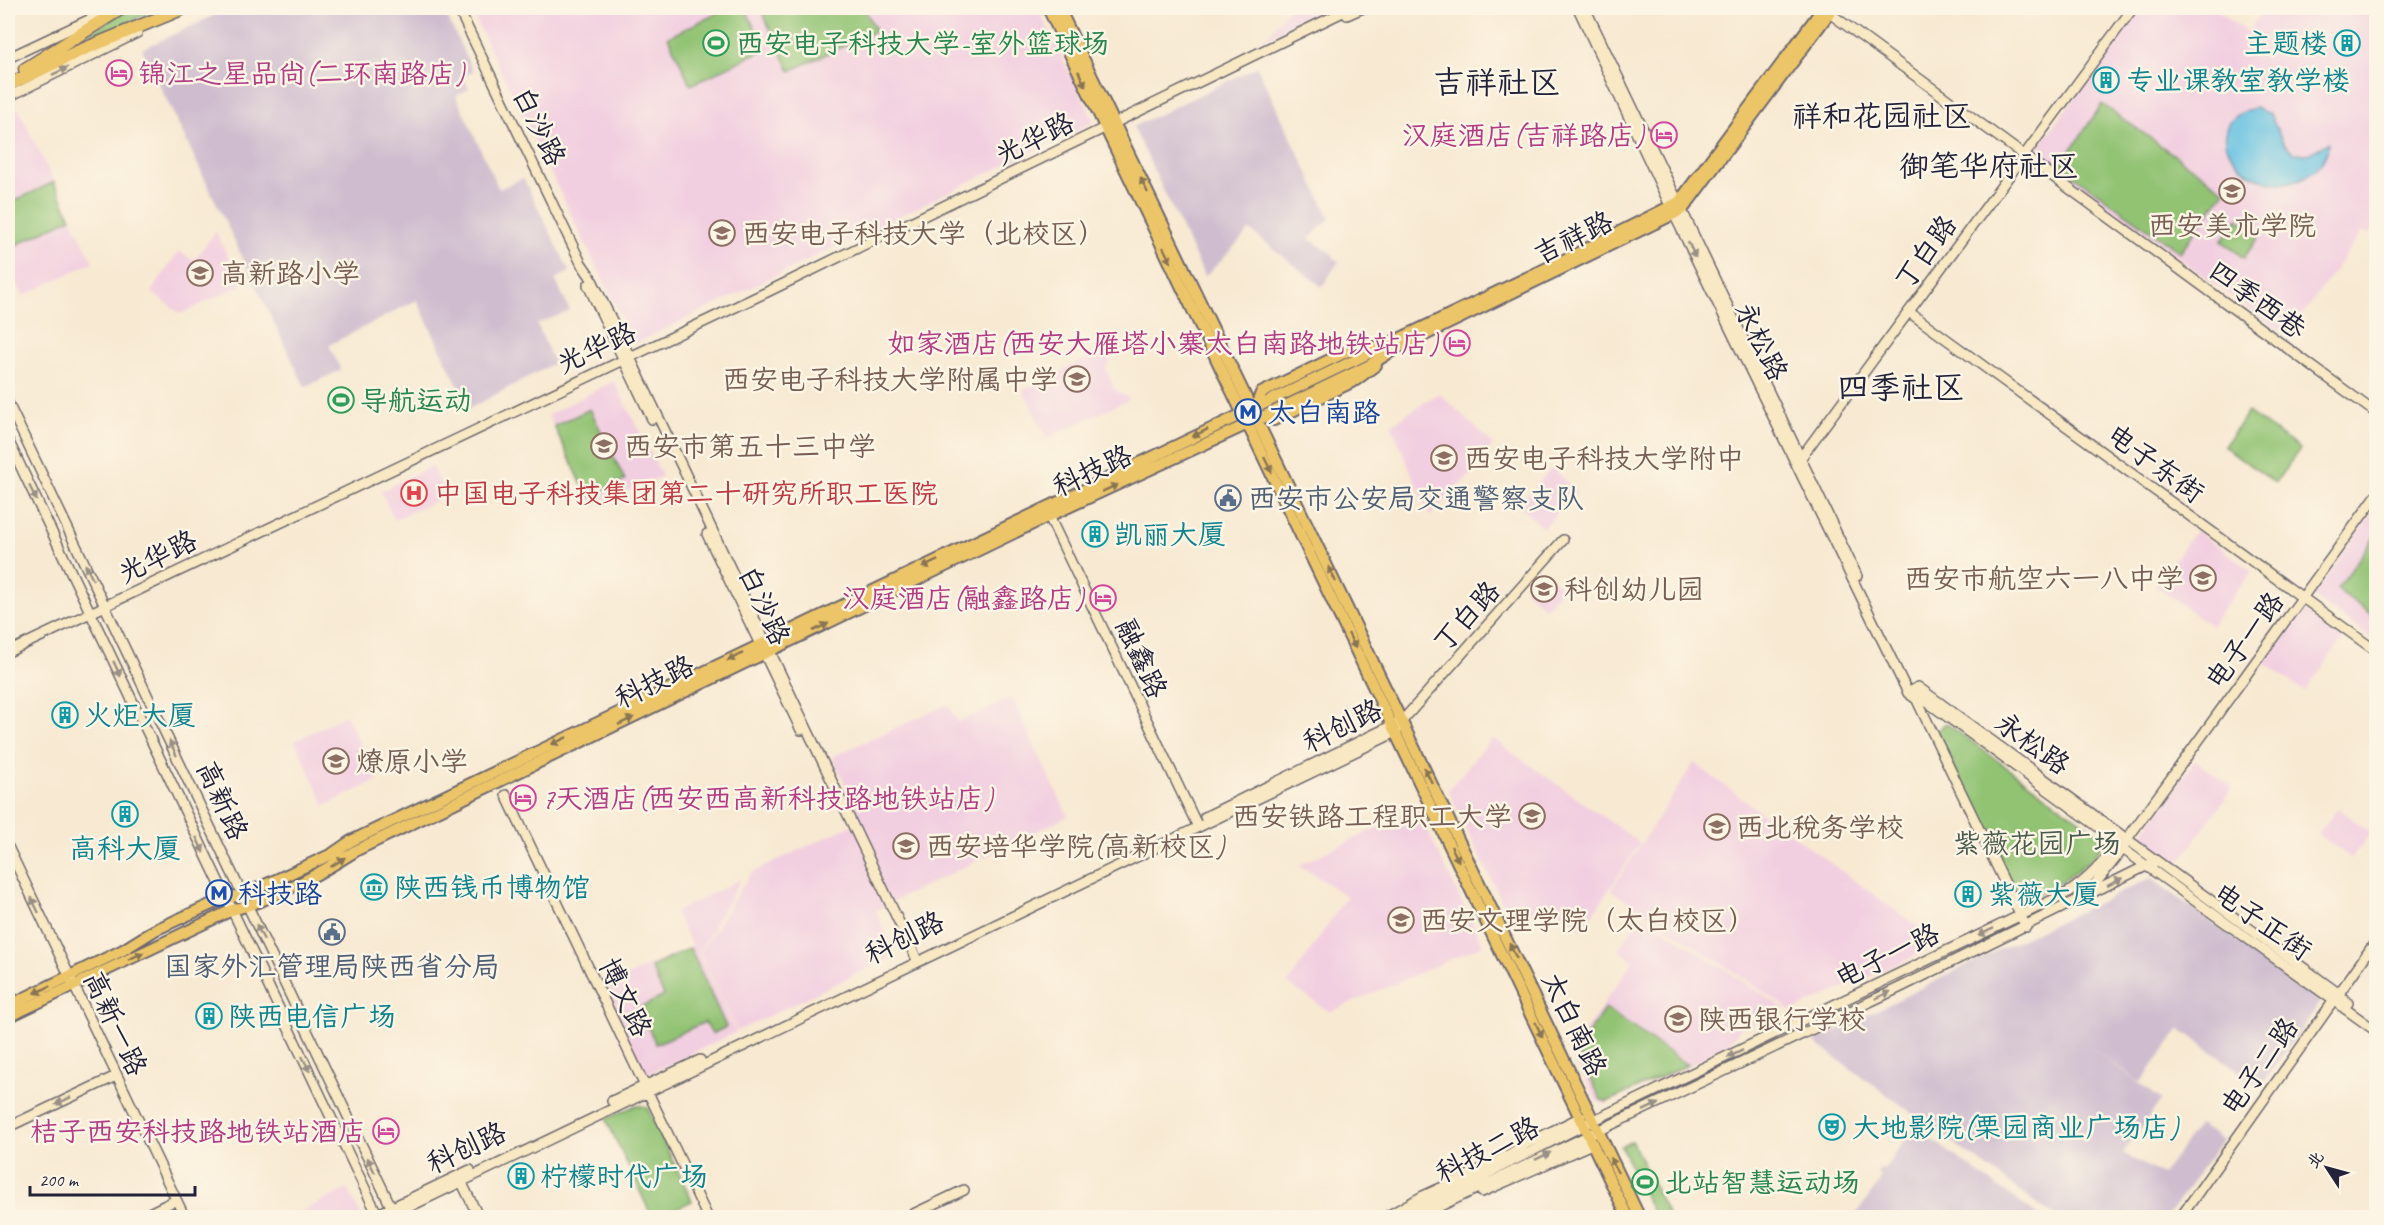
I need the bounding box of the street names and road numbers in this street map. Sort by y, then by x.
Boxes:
street label: 白沙路 [505,81,574,172]
street label: 光华路 [989,104,1080,173]
street label: 吉祥路 [1528,203,1619,272]
street label: 丁白路 [1887,208,1964,297]
street label: 四季西巷 [2202,252,2314,347]
street label: 永松路 [1727,296,1796,387]
street label: 光华路 [551,314,642,381]
street label: 电子东街 [2100,416,2211,510]
street label: 科技路 [1047,437,1138,504]
street label: 光华路 [112,522,203,591]
street label: 白沙路 [731,560,798,651]
street label: 丁白路 [1425,573,1507,659]
street label: 电子一路 [2197,585,2291,696]
street label: 融鑫路 [1108,613,1175,704]
street label: 科技路 [609,647,700,716]
street label: 科创路 [1297,691,1388,760]
street label: 永松路 [1988,705,2077,782]
street label: 高新路 [189,755,256,846]
street label: 电子正街 [2207,875,2319,968]
street label: 科创路 [859,903,950,972]
street label: 电子一路 [1829,915,1945,996]
street label: 博文路 [591,952,660,1043]
street label: 高新一路 [76,965,155,1081]
street label: 太白南路 [1534,966,1615,1082]
street label: 电子二路 [2213,1010,2306,1122]
street label: 科技二路 [1429,1108,1545,1190]
street label: 科创路 [421,1114,512,1181]

